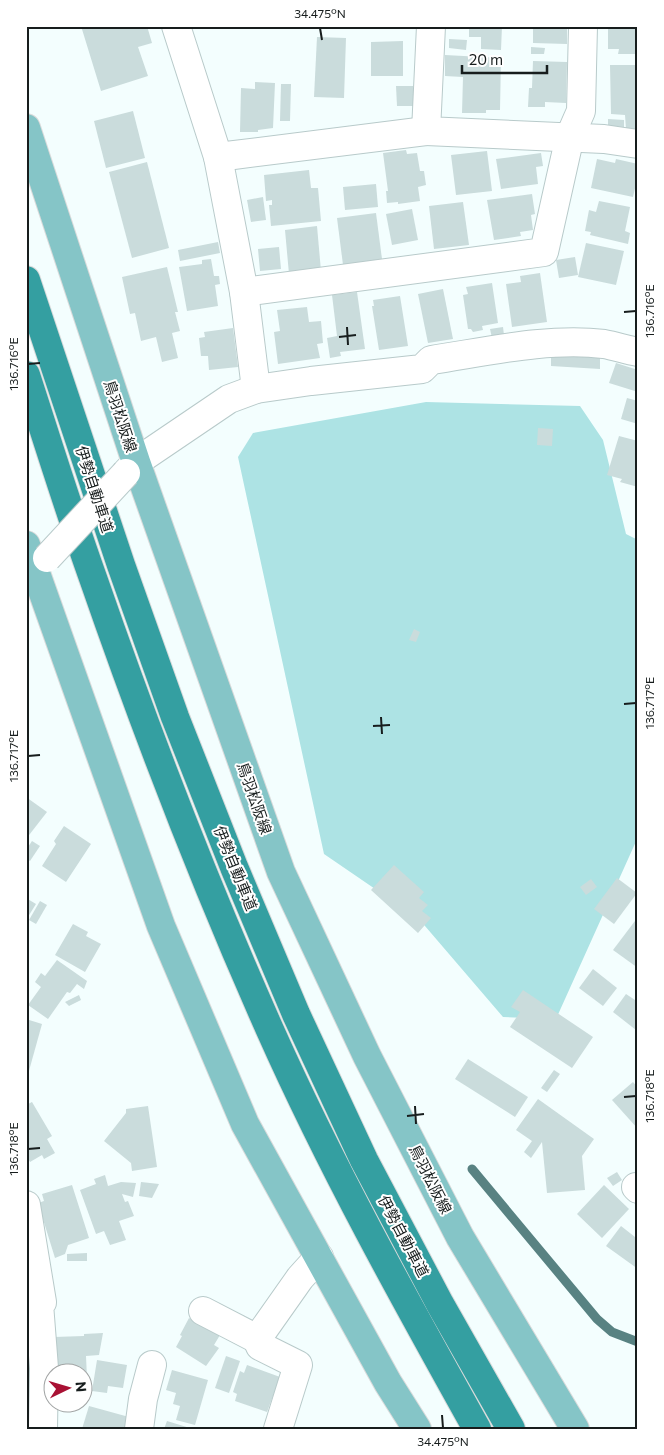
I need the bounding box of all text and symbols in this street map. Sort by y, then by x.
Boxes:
text: 34.475°N [294,6,346,20]
scale bar [462,42,546,74]
text: 20 m [469,50,503,68]
text: 136.716°E [642,284,656,338]
text: 136.716°E [6,337,20,391]
street label: 鳥羽松阪線 [101,378,141,454]
street label: 伊勢自動車道 [73,443,117,535]
text: 136.717°E [642,677,656,729]
text: 136.717°E [6,730,20,782]
street label: 鳥羽松阪線 [234,760,276,836]
street label: 伊勢自動車道 [211,823,261,913]
text: 136.718°E [642,1069,656,1123]
text: 136.718°E [6,1122,20,1176]
street label: 鳥羽松阪線 [406,1141,456,1217]
street label: 伊勢自動車道 [375,1192,433,1280]
north arrow [42,1362,92,1412]
text: N [73,1381,90,1393]
text: 34.475°N [417,1434,469,1448]

